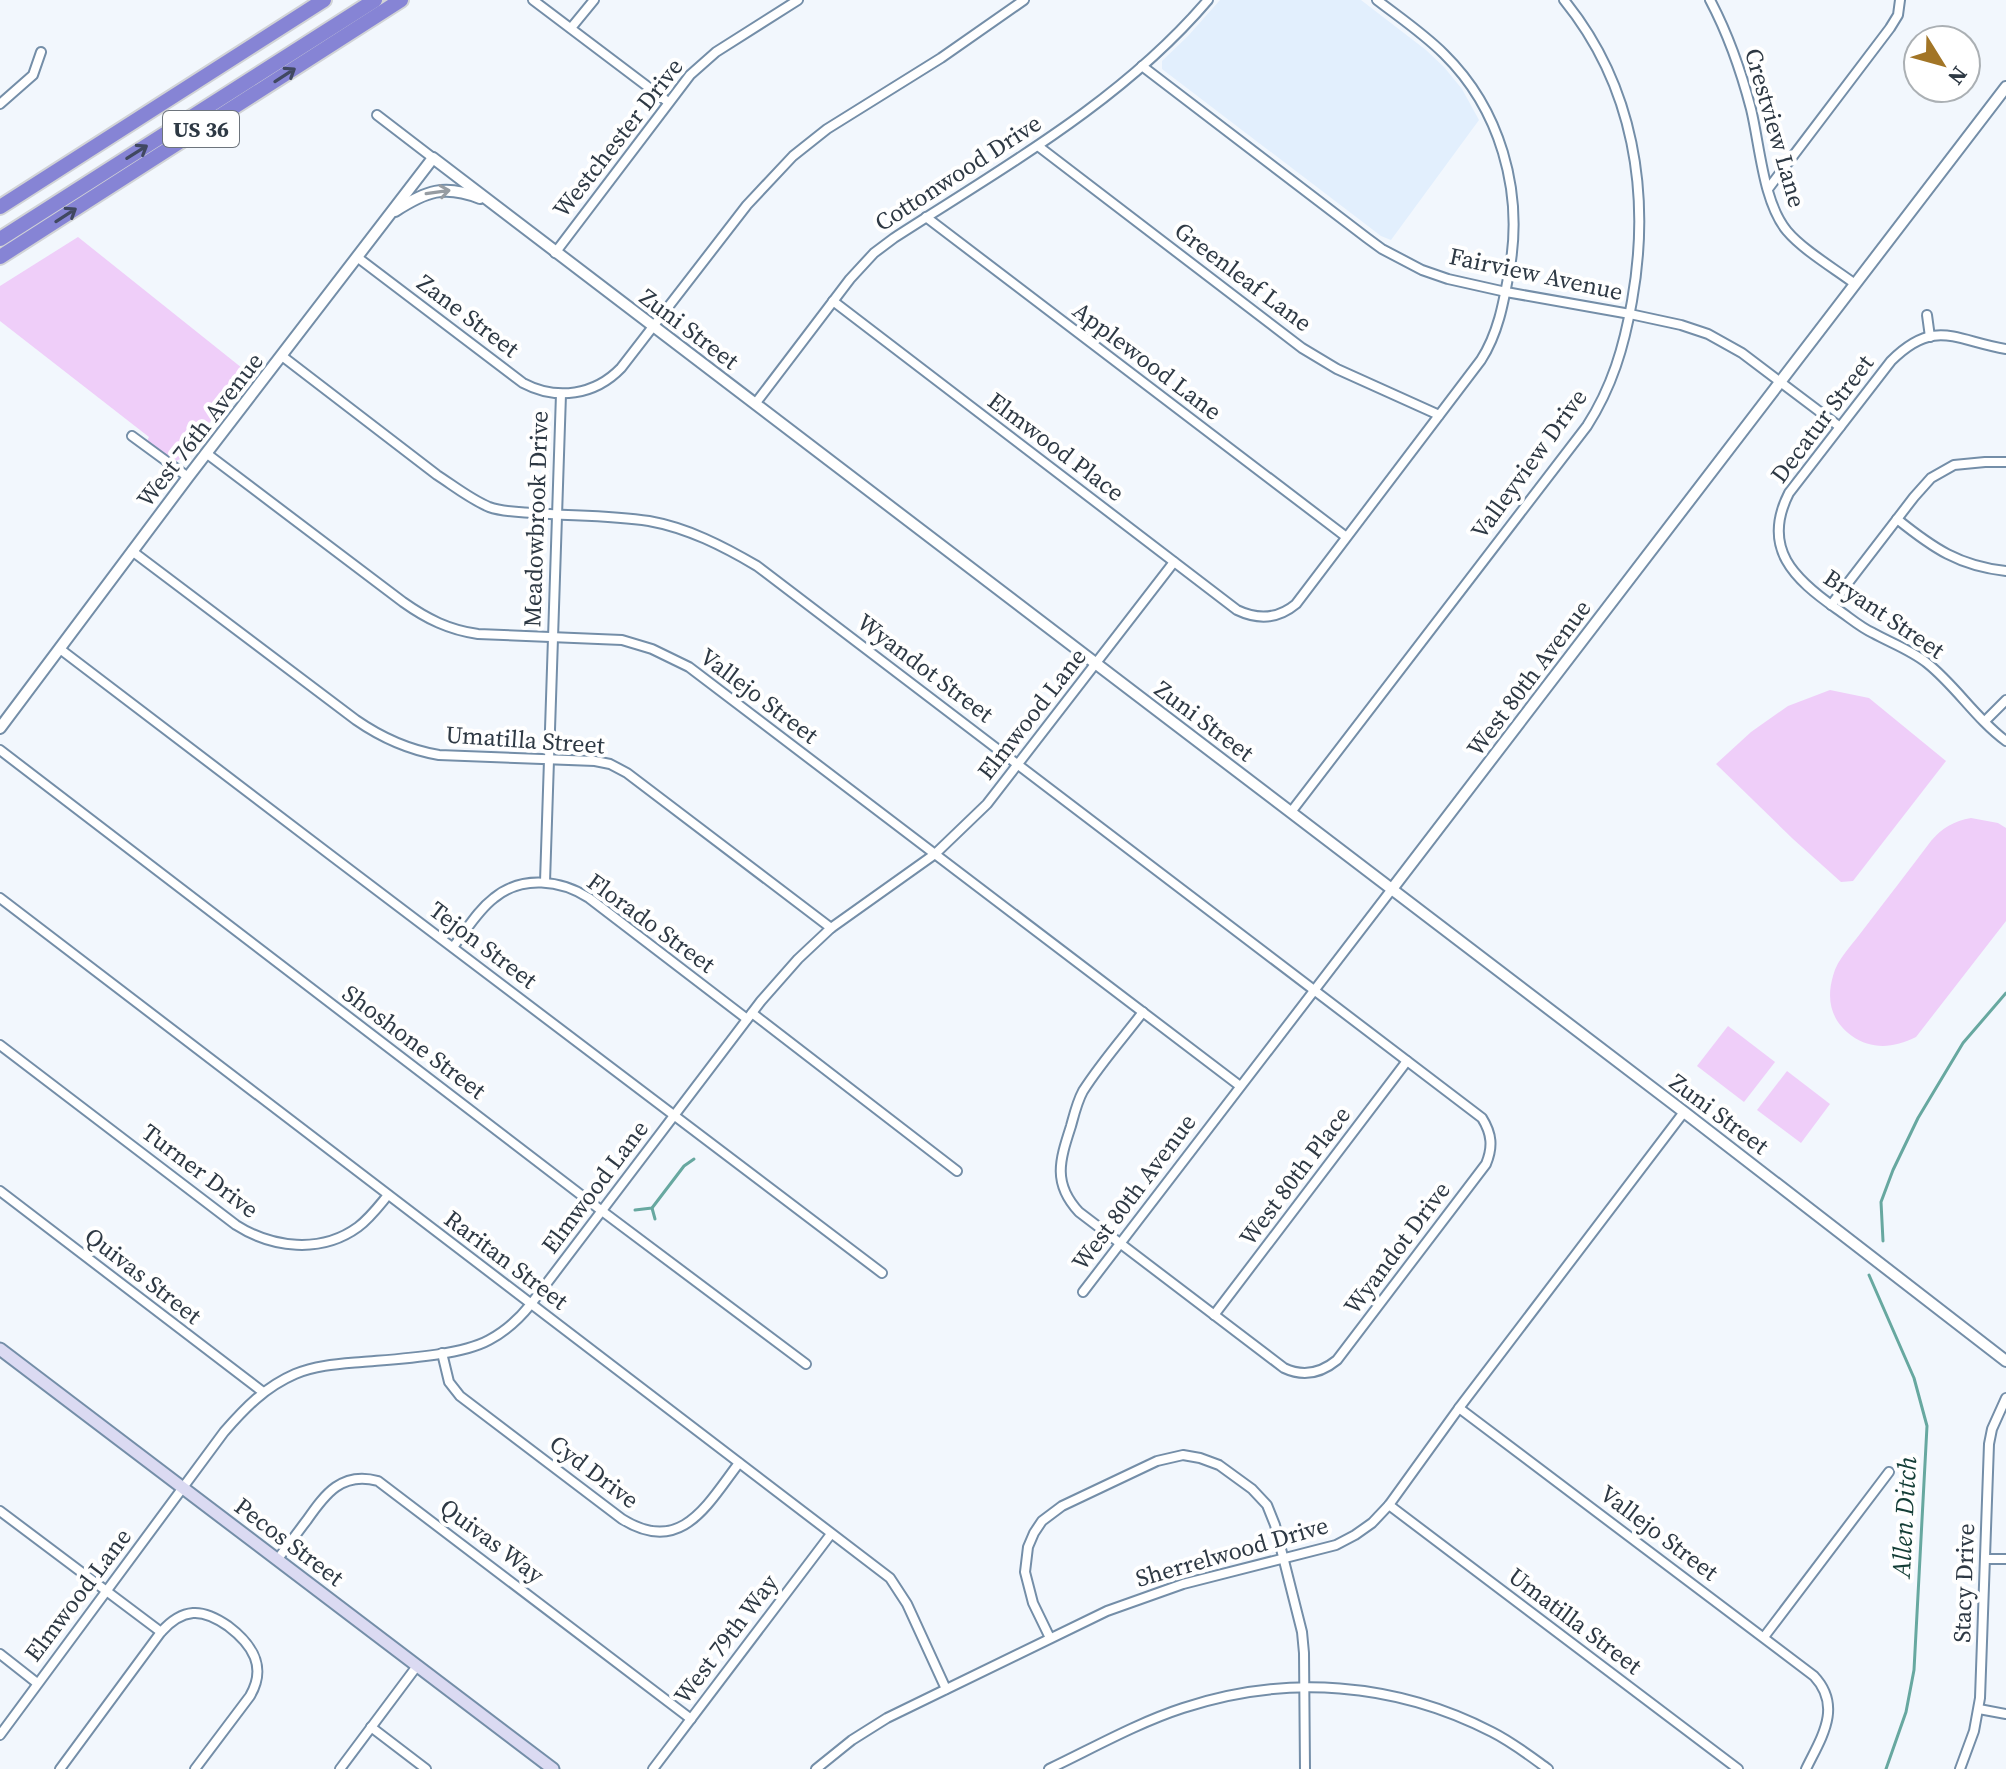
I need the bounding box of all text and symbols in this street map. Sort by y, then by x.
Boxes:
north arrow [1902,24,1982,104]
street label: Crestview Lane [1737,44,1814,211]
street label: Westchester Drive [545,51,690,224]
text: N [1941,61,1975,91]
one-way arrow [273,66,295,83]
street label: Cottonwood Drive [868,106,1047,239]
road number: US 36 [163,111,239,147]
one-way arrow [125,143,147,160]
one-way arrow [425,184,451,199]
one-way arrow [54,207,77,223]
street label: Greenleaf Lane [1168,214,1319,339]
street label: Fairview Avenue [1446,239,1626,308]
street label: Zane Street [411,266,526,365]
street label: Zuni Street [633,280,746,377]
street label: Applewood Lane [1066,294,1228,427]
street label: West 76th Avenue [129,345,270,514]
street label: Decatur Street [1762,348,1881,490]
street label: Valleyview Drive [1463,382,1594,546]
street label: Elmwood Place [981,384,1131,509]
street label: Meadowbrook Drive [515,410,556,628]
street label: Bryant Street [1817,561,1951,666]
street label: West 80th Avenue [1459,593,1598,763]
street label: Wyandot Street [850,605,1000,730]
street label: Vallejo Street [693,640,825,751]
street label: Elmwood Lane [970,641,1094,787]
street label: Zuni Street [1148,672,1261,769]
street label: Umatilla Street [444,717,606,762]
street label: Florado Street [581,865,722,980]
street label: Tejon Street [423,893,544,996]
street label: Shoshone Street [336,977,493,1107]
street label: Zuni Street [1663,1065,1776,1162]
street label: West 80th Place [1231,1099,1358,1252]
street label: West 80th Avenue [1064,1107,1203,1277]
street label: Elmwood Lane [534,1113,656,1260]
street label: Turner Drive [135,1116,266,1225]
street label: Wyandot Drive [1336,1174,1457,1321]
street label: Raritan Street [438,1202,575,1317]
street label: Quivas Street [78,1220,209,1332]
street label: Cyd Drive [543,1427,646,1516]
water label: Allen Ditch [1883,1455,1925,1581]
street label: Vallejo Street [1593,1477,1725,1588]
street label: Pecos Street [228,1490,351,1594]
street label: Quivas Way [433,1491,552,1591]
street label: Sherrelwood Drive [1132,1508,1332,1595]
street label: Elmwood Lane [17,1521,139,1668]
street label: Stacy Drive [1945,1523,1982,1643]
street label: Umatilla Street [1502,1559,1649,1682]
street label: West 79th Way [666,1567,786,1710]

